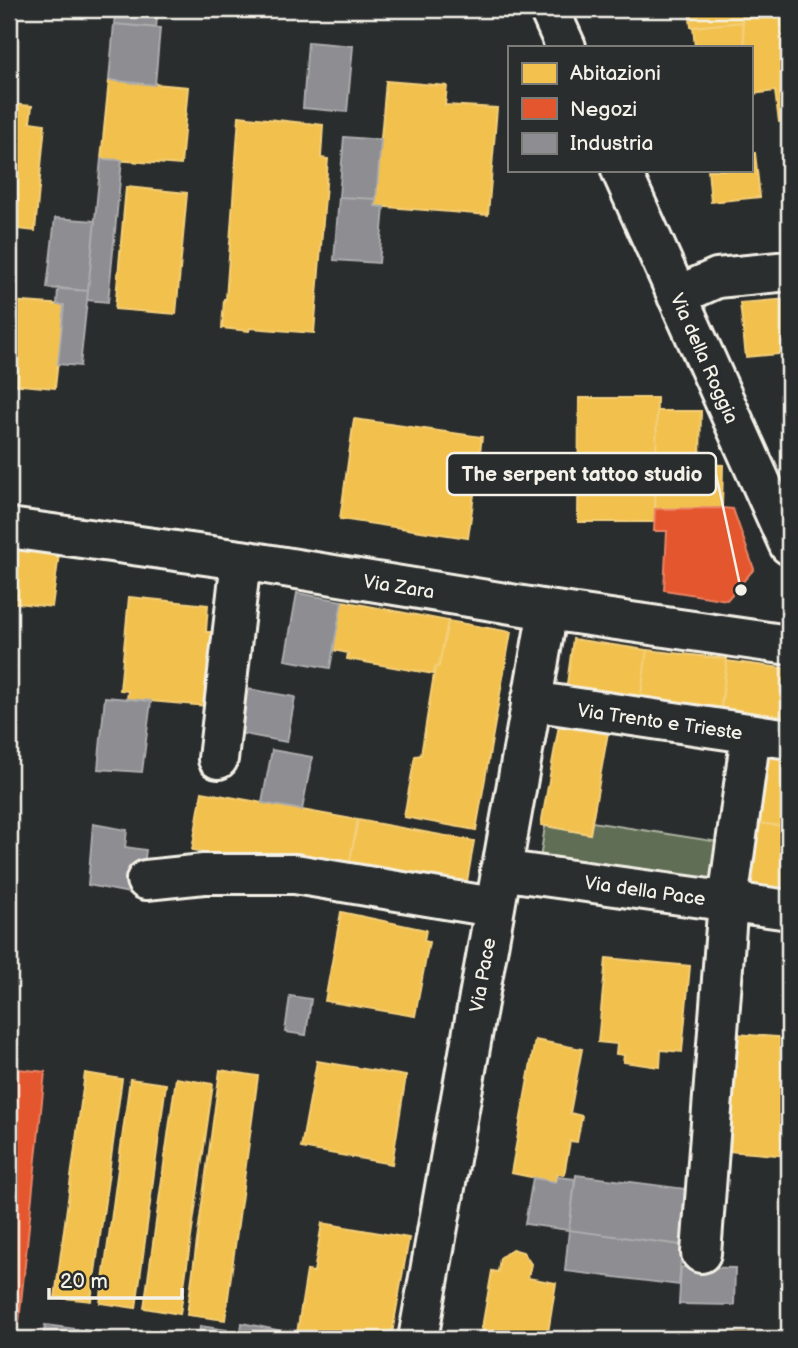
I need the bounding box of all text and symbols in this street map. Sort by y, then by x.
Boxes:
legend [508,46,752,172]
text: Abitazioni [570,61,661,86]
text: Negozi [570,97,637,122]
text: Industria [570,131,653,156]
street label: Via della Roggia [665,290,743,427]
callout: The serpent tattoo studio [447,453,716,495]
text: The serpent tattoo studio [461,462,703,487]
street label: Via Zara [362,571,436,604]
street label: Via Trento e Trieste [576,700,744,745]
street label: Via della Pace [583,872,707,911]
street label: Via Pace [466,936,501,1014]
scale bar [49,1257,182,1301]
text: 20 m [60,1269,108,1294]

